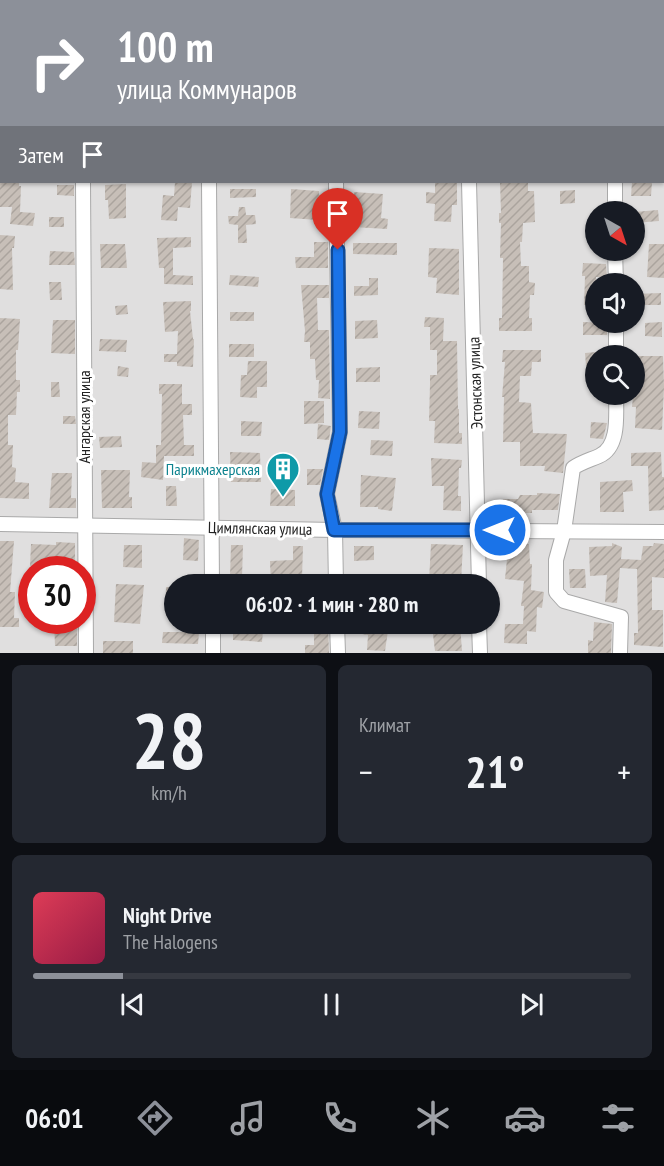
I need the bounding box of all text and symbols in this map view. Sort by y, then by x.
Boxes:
text: 100 m [117,19,214,74]
icon: right [18,24,96,102]
text: улица Коммунаров [117,72,297,106]
icon: arrive [76,138,109,171]
text: Затем [18,141,64,169]
pin [312,188,363,250]
icon: arrive [321,197,354,230]
north arrow [585,201,645,261]
map controls [585,201,645,405]
button: sound [585,273,645,333]
street label: Эстонская улица [463,336,487,430]
button: search [585,345,645,405]
street label: Ангарская улица [74,370,94,464]
building icon: Парикмахерская [265,451,301,498]
place label: Парикмахерская [166,459,260,479]
position arrow [468,498,532,562]
street label: Цимлянская улица [208,517,312,539]
speed limit sign: 30 [18,556,96,634]
text: 06:02 · 1 мин · 280 m [246,590,418,618]
text: 28 [132,690,206,791]
text: Климат [359,712,410,738]
text: 21° [465,742,525,800]
text: − [359,750,373,793]
text: + [617,750,631,793]
text: km/h [151,780,187,806]
text: Night Drive [123,901,212,929]
text: The Halogens [123,929,218,955]
icon: previous [116,988,149,1021]
icon: pause [315,988,348,1021]
icon: next [515,988,548,1021]
icon: directions [134,1097,176,1139]
icon: music [227,1097,269,1139]
icon: phone [319,1097,361,1139]
icon: climate [412,1097,454,1139]
icon: car [504,1097,546,1139]
icon: filters [597,1097,639,1139]
text: 06:01 [25,1101,84,1135]

